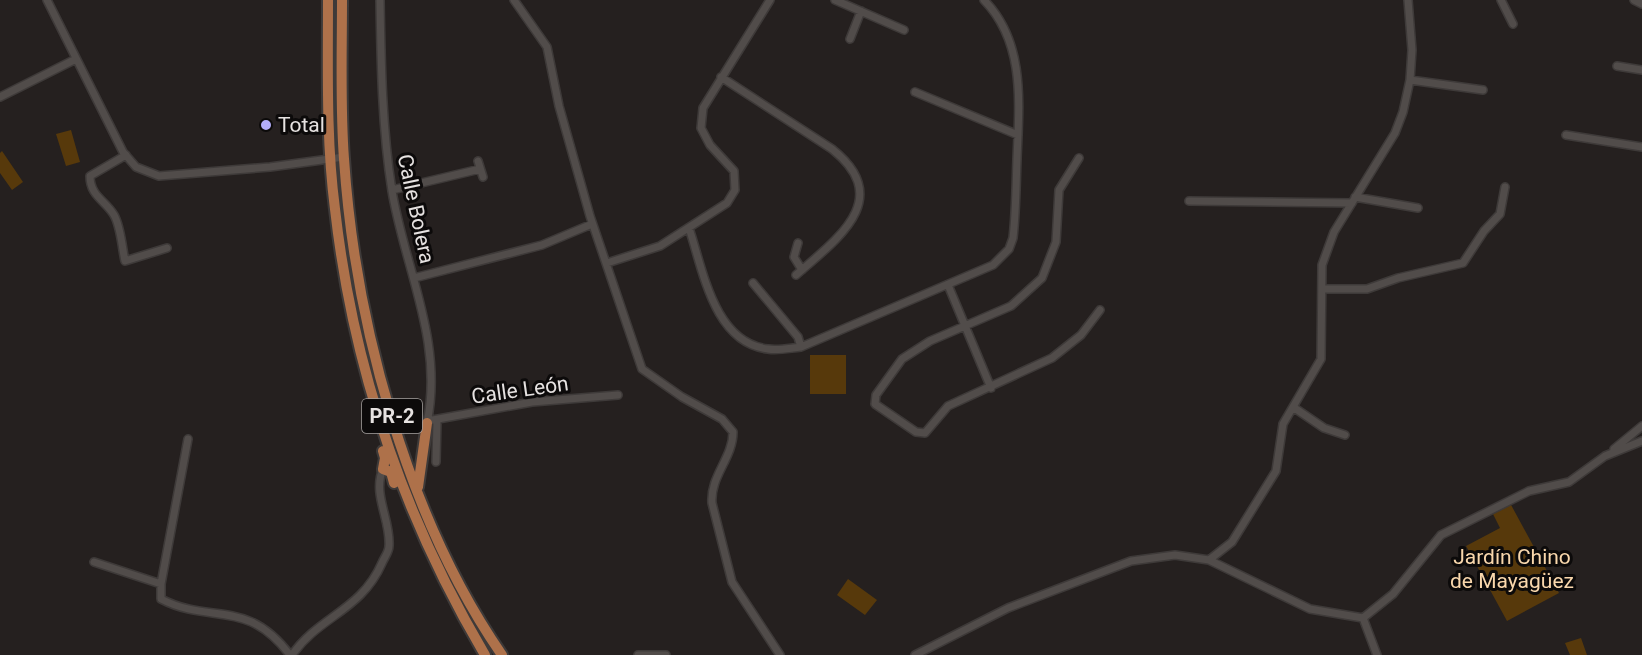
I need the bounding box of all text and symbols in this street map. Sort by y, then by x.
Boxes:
place label: Total [278,113,325,137]
marker: Total [259,118,273,132]
street label: Calle Bolera [393,152,439,266]
street label: Calle León [470,371,570,409]
road number: PR-2 [362,399,422,433]
park label: Jardín Chino de Mayagüez [1450,545,1574,593]

